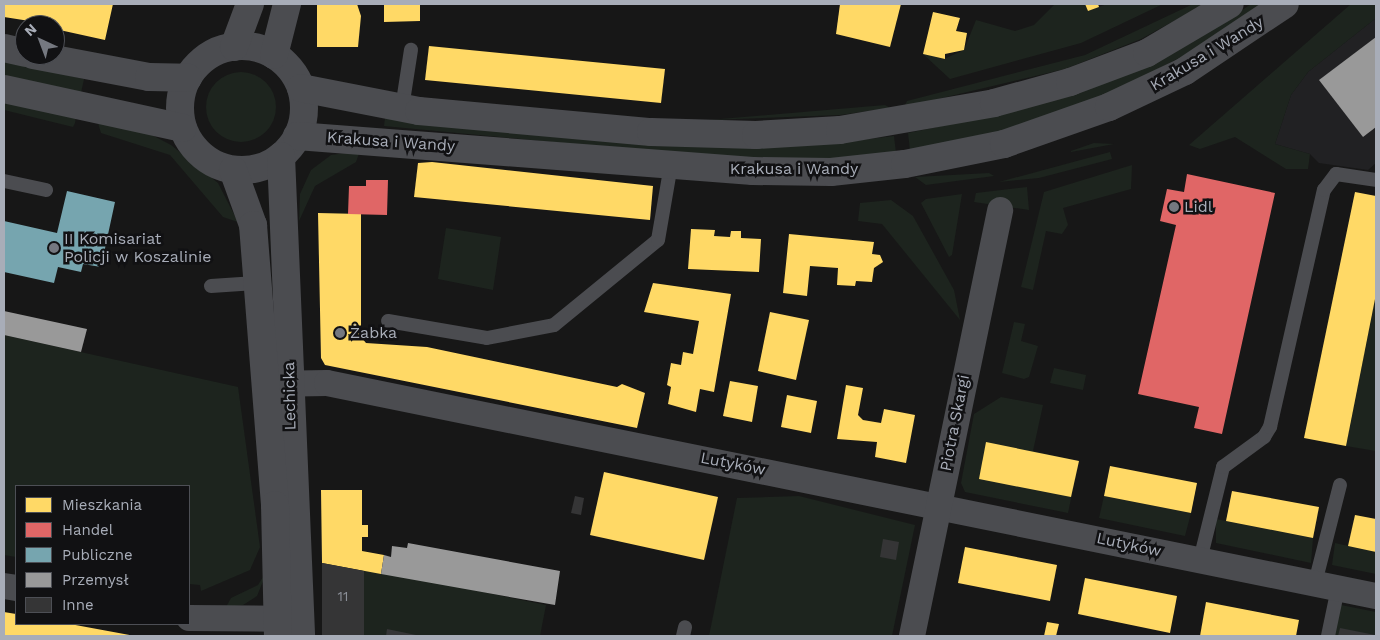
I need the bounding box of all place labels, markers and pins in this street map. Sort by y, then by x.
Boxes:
place label: Lidl [1184,197,1213,217]
marker: Lidl [1168,201,1180,213]
place label: II Komisariat Policji w Koszalinie [64,229,212,267]
marker: II Komisariat Policji w Koszalinie [48,242,60,254]
place label: Żabka [350,323,397,343]
marker: Żabka [334,327,346,339]

